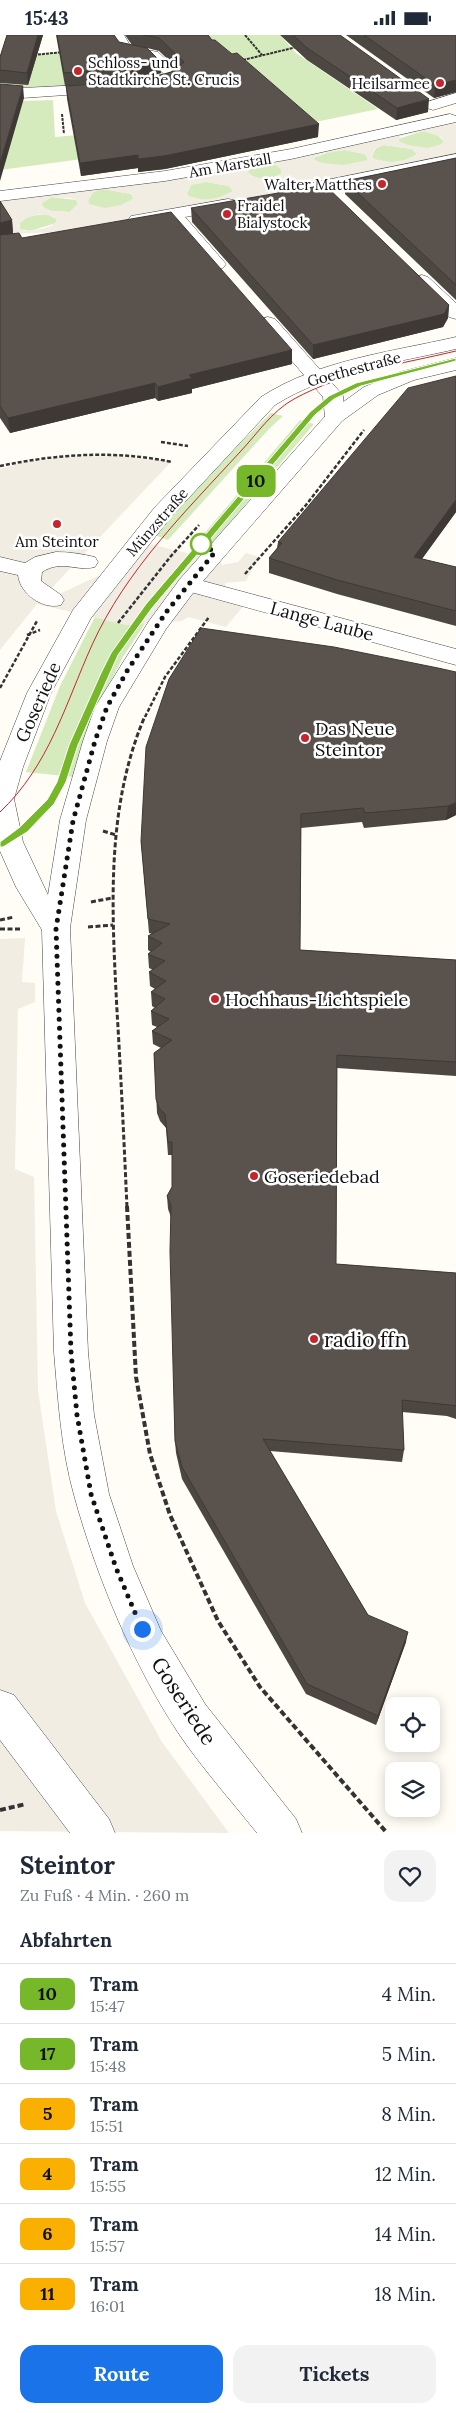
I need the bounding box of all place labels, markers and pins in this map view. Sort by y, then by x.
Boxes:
place label: Schloss- und Stadtkirche St. Crucis [88,53,239,89]
marker: Schloss- und Stadtkirche St. Crucis [72,65,84,77]
place label: Heilsarmee [351,74,430,93]
marker: Heilsarmee [434,77,446,89]
place label: Walter Matthes [264,175,372,194]
marker: Walter Matthes [376,178,388,190]
place label: Fraidel Bialystock [237,196,308,232]
marker: Fraidel Bialystock [221,208,233,220]
marker: Am Steintor [51,518,63,530]
place label: Am Steintor [14,532,99,551]
unlabelled marker [190,533,212,555]
place label: Das Neue Steintor [315,717,395,761]
marker: Das Neue Steintor [299,732,311,744]
place label: Hochhaus-Lichtspiele [225,988,409,1011]
marker: Hochhaus-Lichtspiele [209,993,221,1005]
place label: Goseriedebad [264,1165,380,1188]
marker: Goseriedebad [248,1170,260,1182]
place label: radio ffn [324,1326,407,1353]
marker: radio ffn [308,1333,320,1345]

